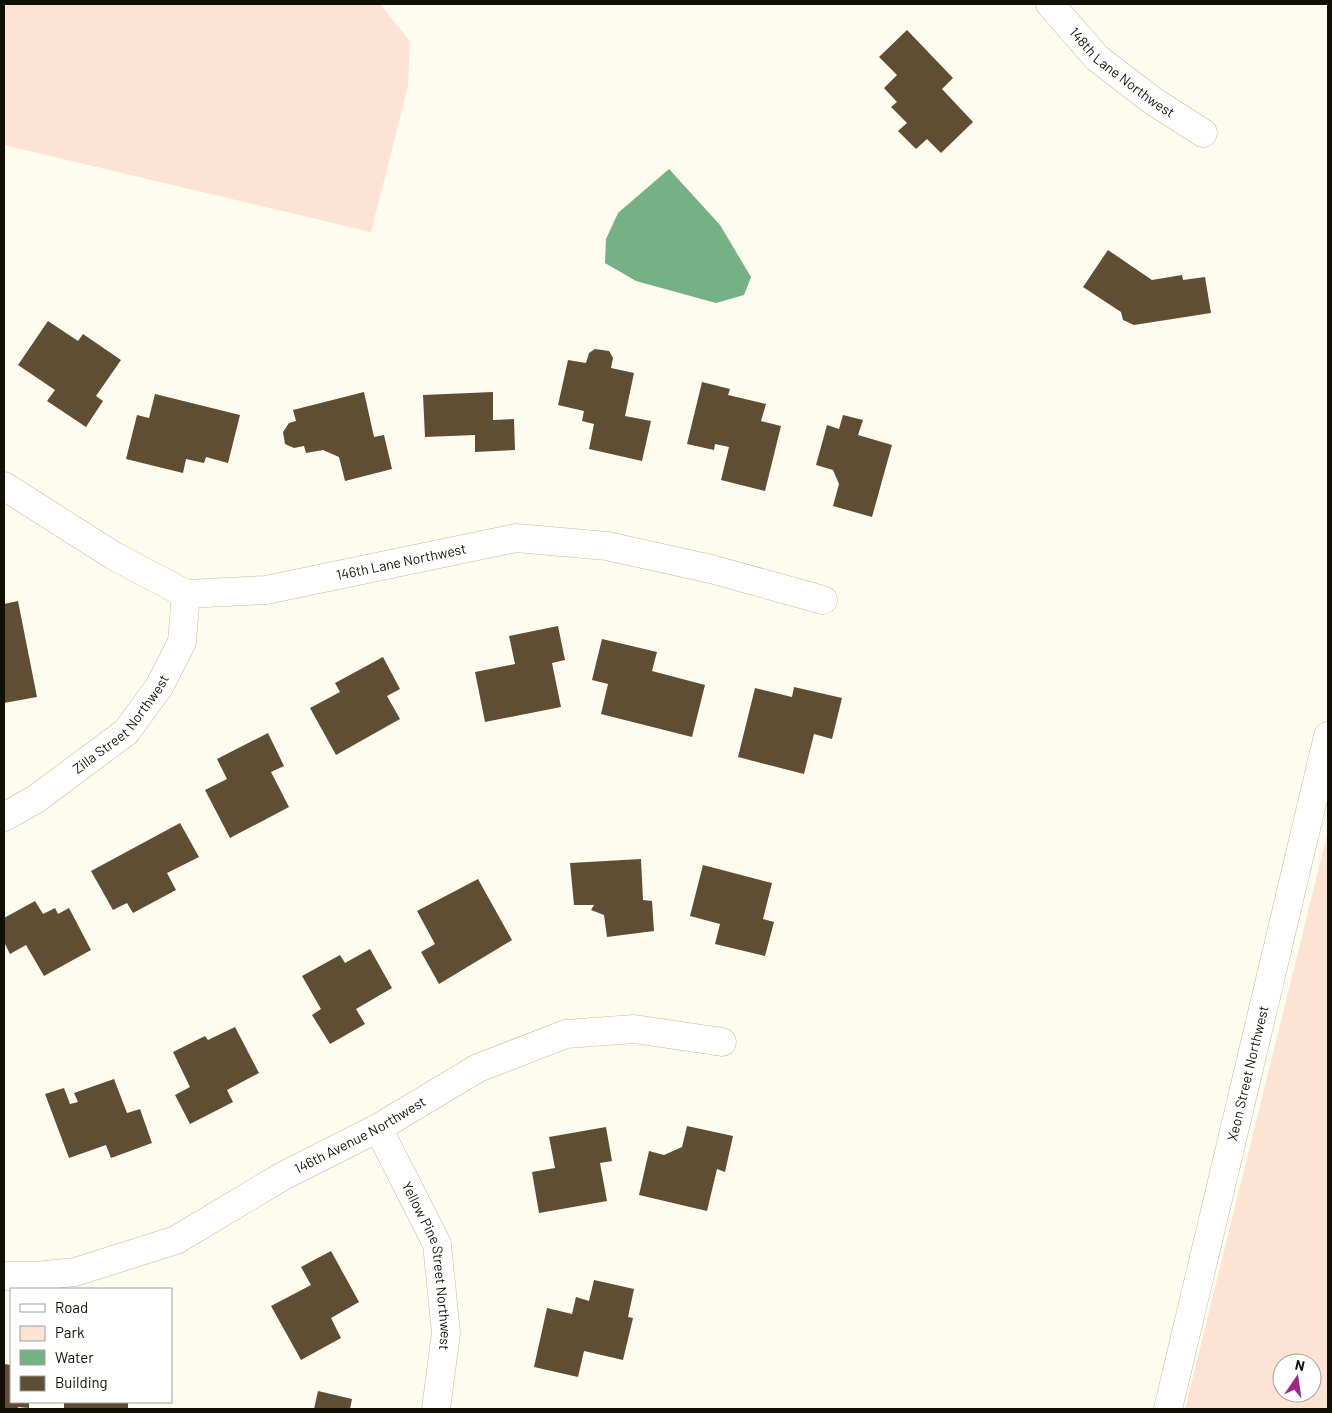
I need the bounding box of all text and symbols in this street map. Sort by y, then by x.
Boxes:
street label: 148th Lane Northwest [1066,24,1178,121]
street label: 146th Lane Northwest [335,540,468,583]
street label: Zilla Street Northwest [69,672,172,777]
street label: Xeon Street Northwest [1223,1004,1272,1143]
street label: 146th Avenue Northwest [291,1092,428,1177]
street label: Yellow Pine Street Northwest [399,1178,455,1351]
legend [10,1288,172,1403]
text: Road [55,1298,88,1316]
text: Park [55,1323,85,1341]
text: Water [55,1348,94,1366]
north arrow [1272,1353,1322,1403]
text: N [1294,1356,1306,1374]
text: Building [55,1373,108,1391]

